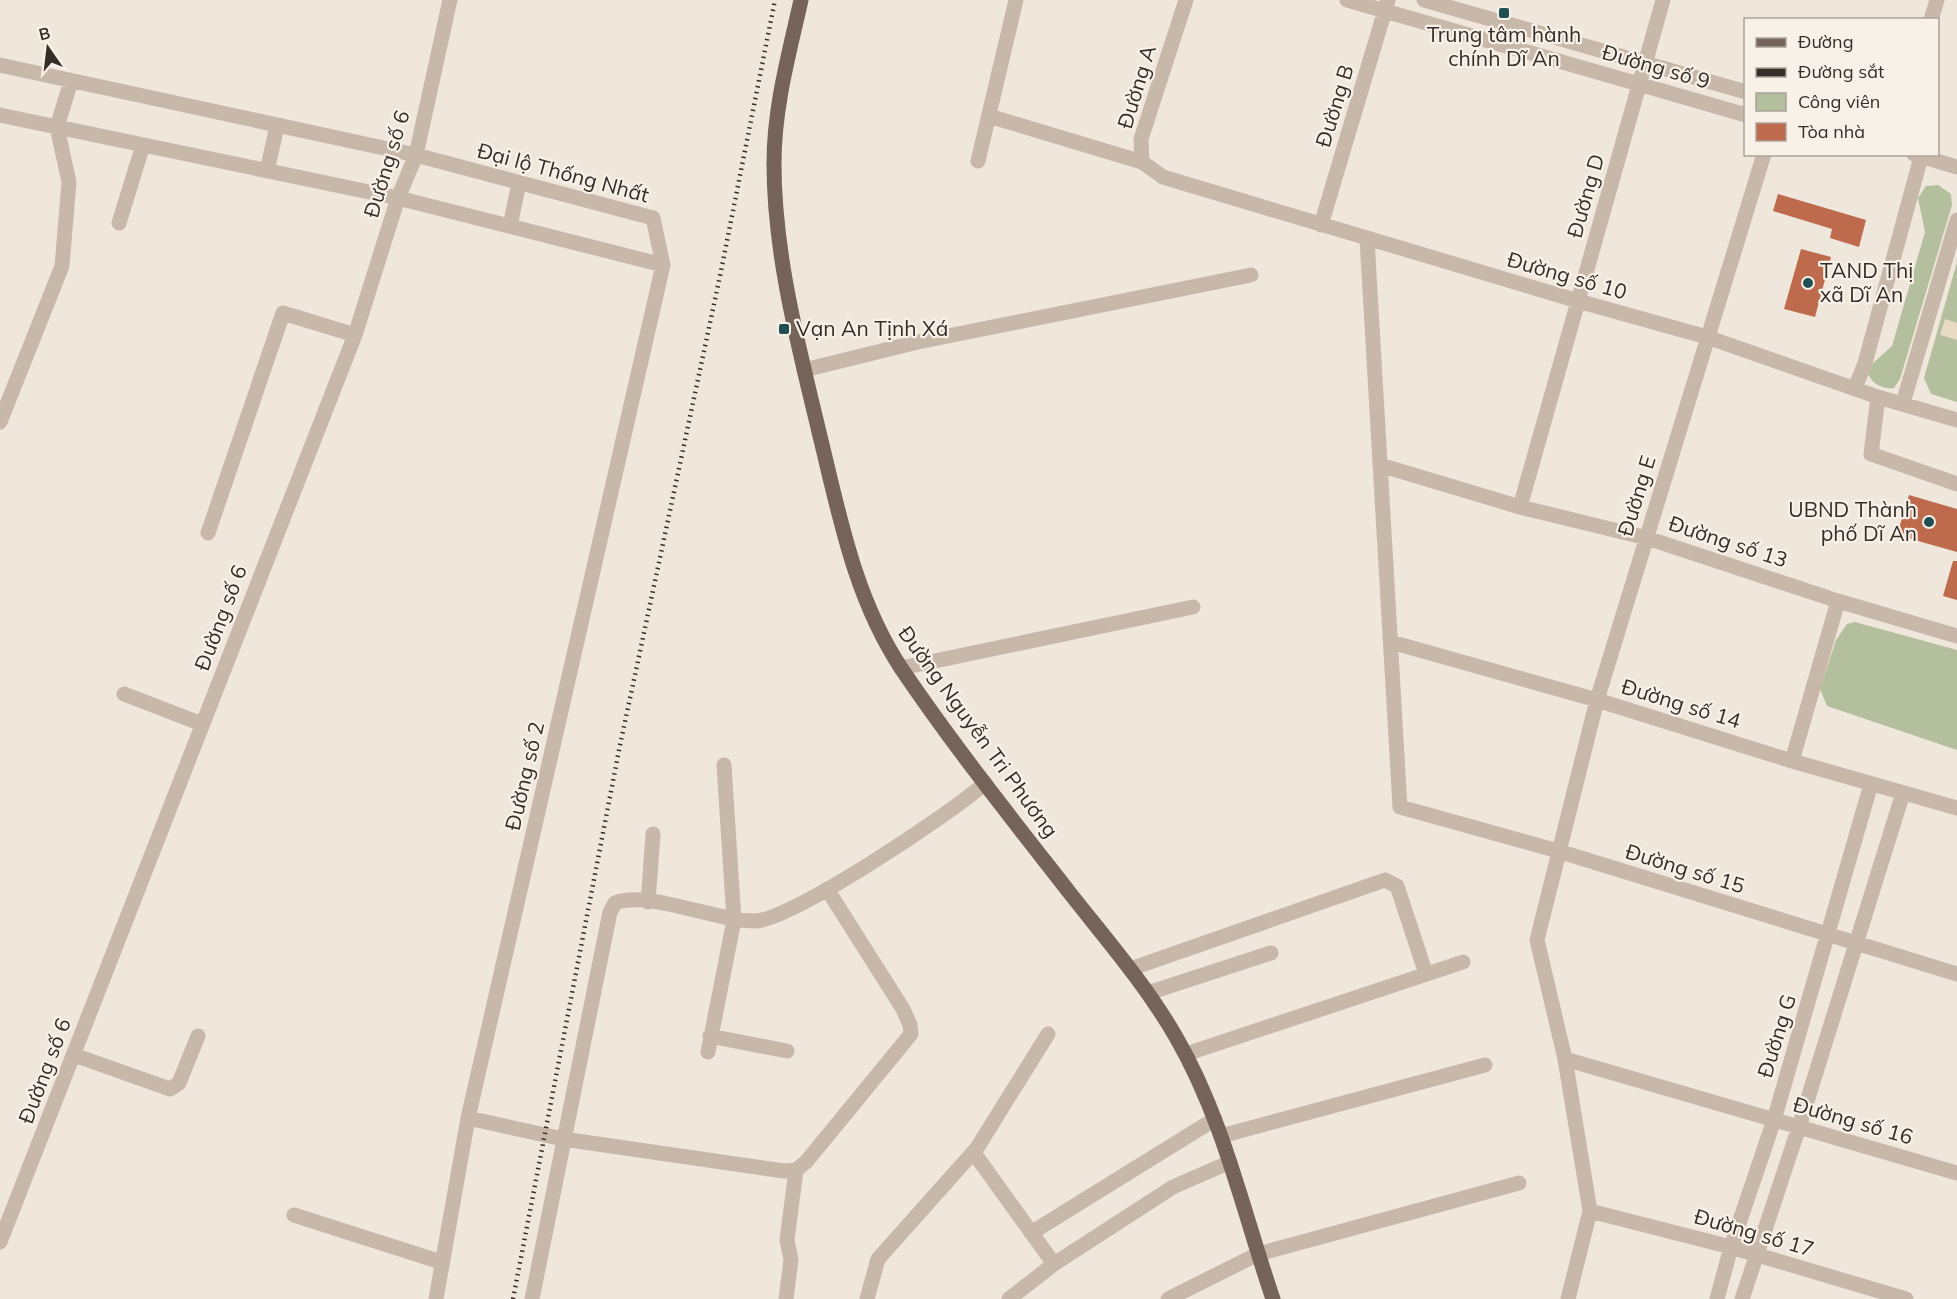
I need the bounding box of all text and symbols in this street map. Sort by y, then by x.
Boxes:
marker: Trung tâm hành chính Dĩ An [1497,6,1511,20]
north arrow [18,18,78,78]
legend [1744,18,1939,156]
place label: Trung tâm hành chính Dĩ An [1427,21,1581,71]
text: B [37,22,52,44]
text: Đường [1798,30,1854,53]
street label: Đường số 9 [1599,38,1713,94]
street label: Đường A [1111,41,1161,131]
text: Đường sắt [1798,60,1884,83]
street label: Đường B [1309,61,1359,150]
text: Công viên [1798,90,1880,113]
street label: Đường số 6 [357,107,415,220]
text: Tòa nhà [1798,120,1865,143]
street label: Đại lộ Thống Nhất [475,137,652,207]
street label: Đường D [1561,151,1609,241]
street label: Đường số 10 [1504,246,1630,305]
place label: TAND Thị xã Dĩ An [1820,257,1913,307]
marker: TAND Thị xã Dĩ An [1801,276,1815,290]
place label: Vạn An Tịnh Xá [796,315,948,341]
marker: Vạn An Tịnh Xá [777,322,791,336]
street label: Đường E [1612,452,1661,539]
place label: UBND Thành phố Dĩ An [1788,496,1917,546]
street label: Đường số 13 [1666,510,1791,572]
marker: UBND Thành phố Dĩ An [1922,515,1936,529]
street label: Đường số 6 [188,561,252,674]
street label: Đường Nguyễn Tri Phương [893,621,1064,842]
street label: Đường số 14 [1619,673,1744,734]
street label: Đường số 2 [499,719,549,833]
street label: Đường số 15 [1623,838,1748,899]
street label: Đường G [1751,991,1801,1080]
street label: Đường số 6 [12,1014,76,1127]
street label: Đường số 16 [1790,1091,1916,1150]
street label: Đường số 17 [1691,1203,1817,1262]

